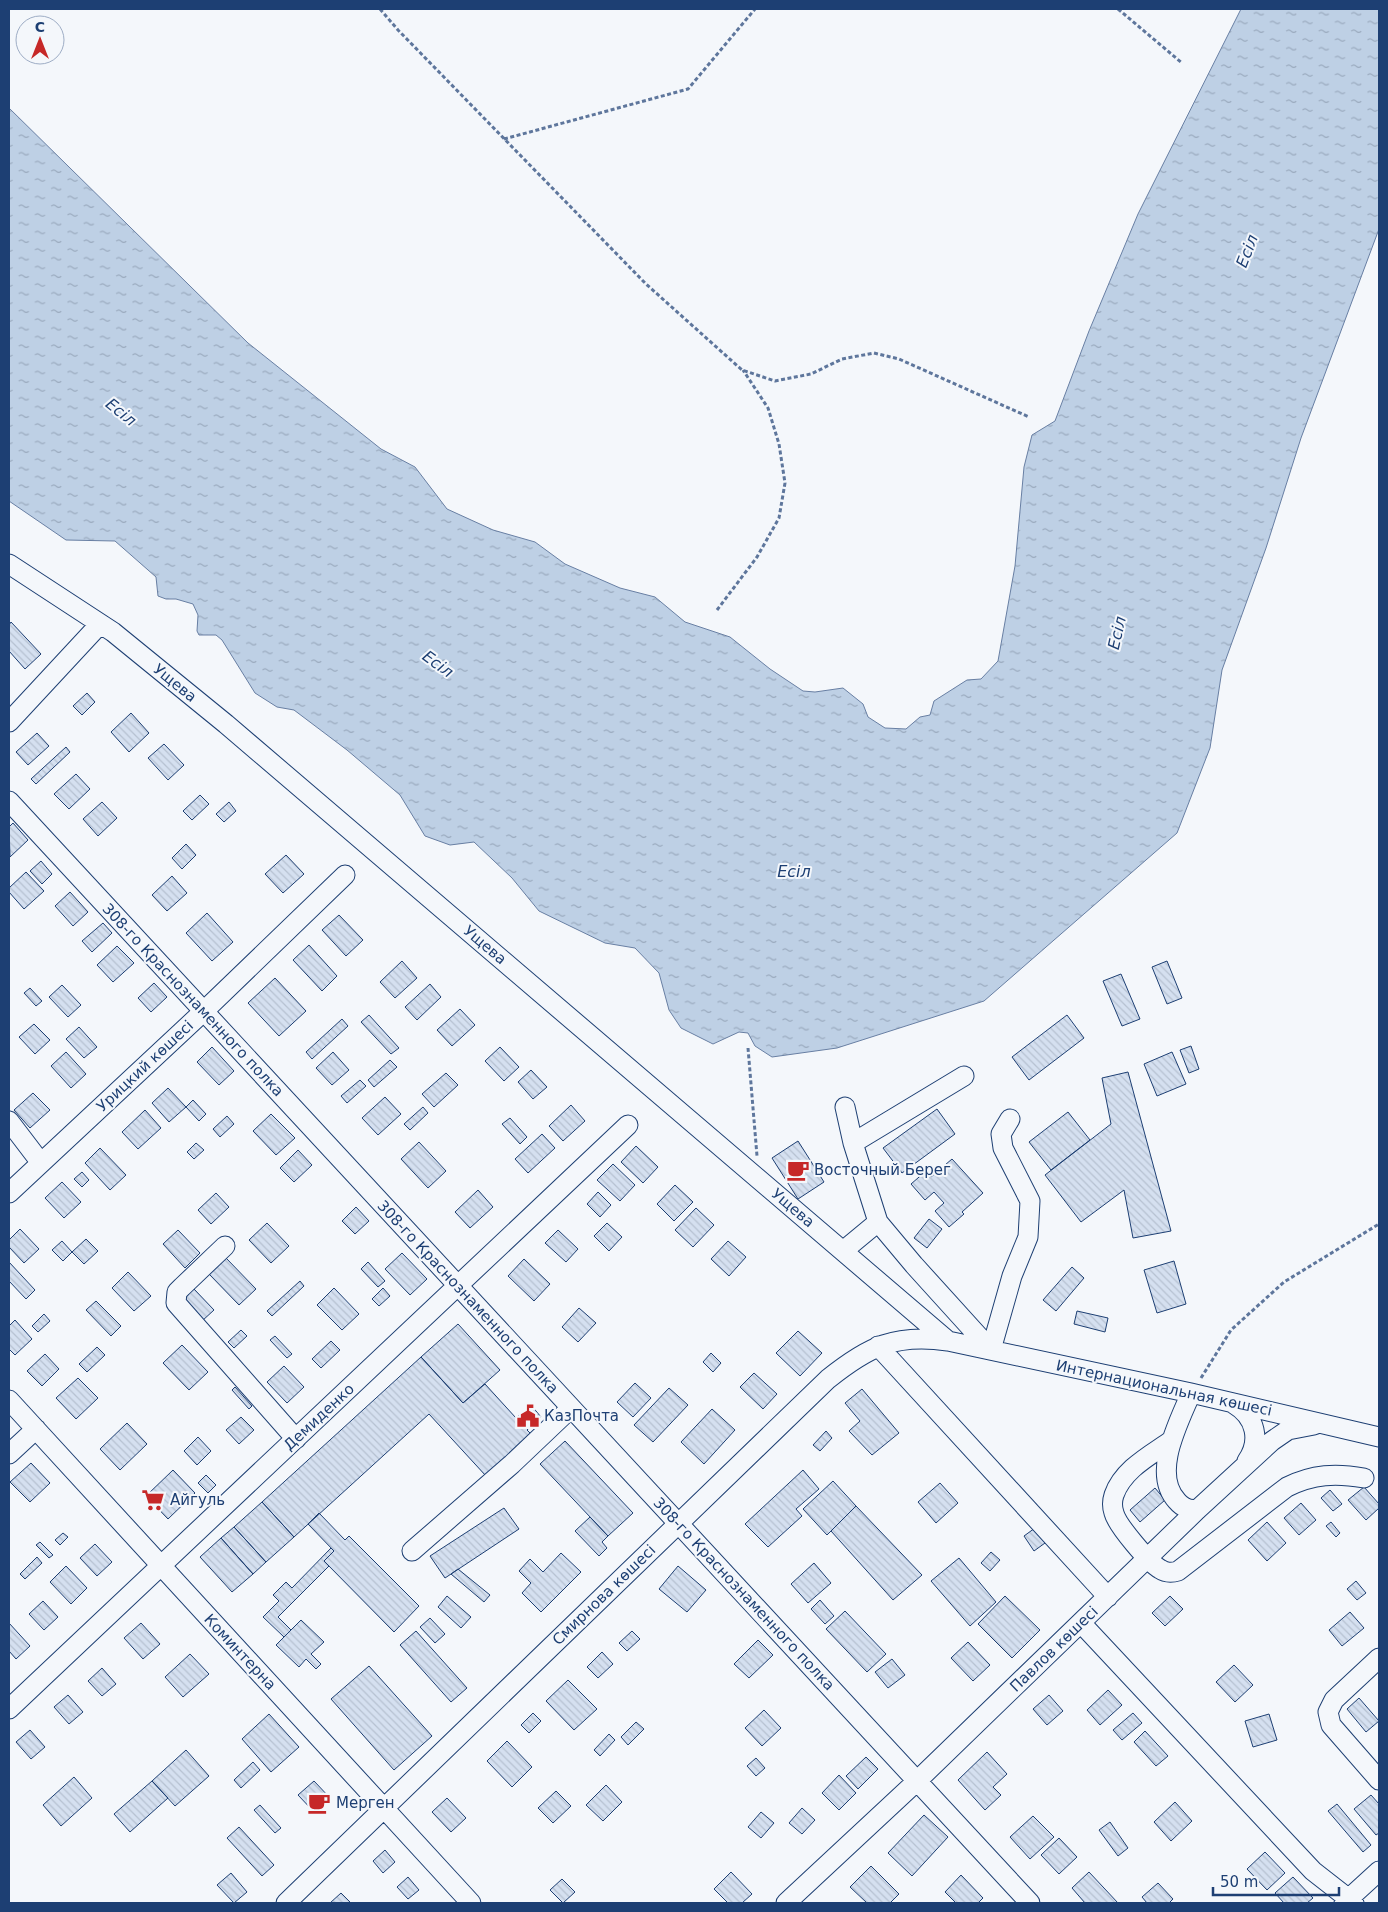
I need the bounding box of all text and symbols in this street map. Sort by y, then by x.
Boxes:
north arrow [15,15,65,65]
text: С [35,19,45,35]
water label: Есіл [1232,232,1262,270]
water label: Есіл [102,394,140,430]
water label: Есіл [1104,615,1130,651]
water label: Есіл [419,646,457,682]
street label: Ущева [150,660,200,706]
water label: Есіл [777,862,811,881]
street label: 308-го Краснознаменного полка [99,900,287,1100]
street label: Ущева [460,922,510,968]
street label: Урицкий көшесі [93,1017,197,1115]
cafe icon: Восточный Берег [785,1157,811,1183]
place label: Восточный Берег [814,1161,951,1179]
street label: Ущева [768,1185,818,1231]
street label: 308-го Краснознаменного полка [374,1197,562,1397]
street label: Интернациональная көшесі [1054,1356,1274,1420]
street label: Демиденко [280,1380,358,1454]
public building icon: КазПочта [515,1403,541,1429]
place label: КазПочта [544,1407,619,1425]
supermarket icon: Айгуль [140,1487,166,1513]
place label: Айгуль [170,1491,225,1509]
street label: 308-го Краснознаменного полка [650,1494,838,1694]
street label: Смирнова көшесі [549,1541,659,1649]
street label: Павлов көшесі [1006,1602,1102,1696]
street label: Коминтерна [200,1610,280,1694]
cafe icon: Мерген [306,1790,332,1816]
place label: Мерген [336,1794,395,1812]
scale bar [1213,1864,1339,1896]
text: 50 m [1220,1873,1258,1891]

